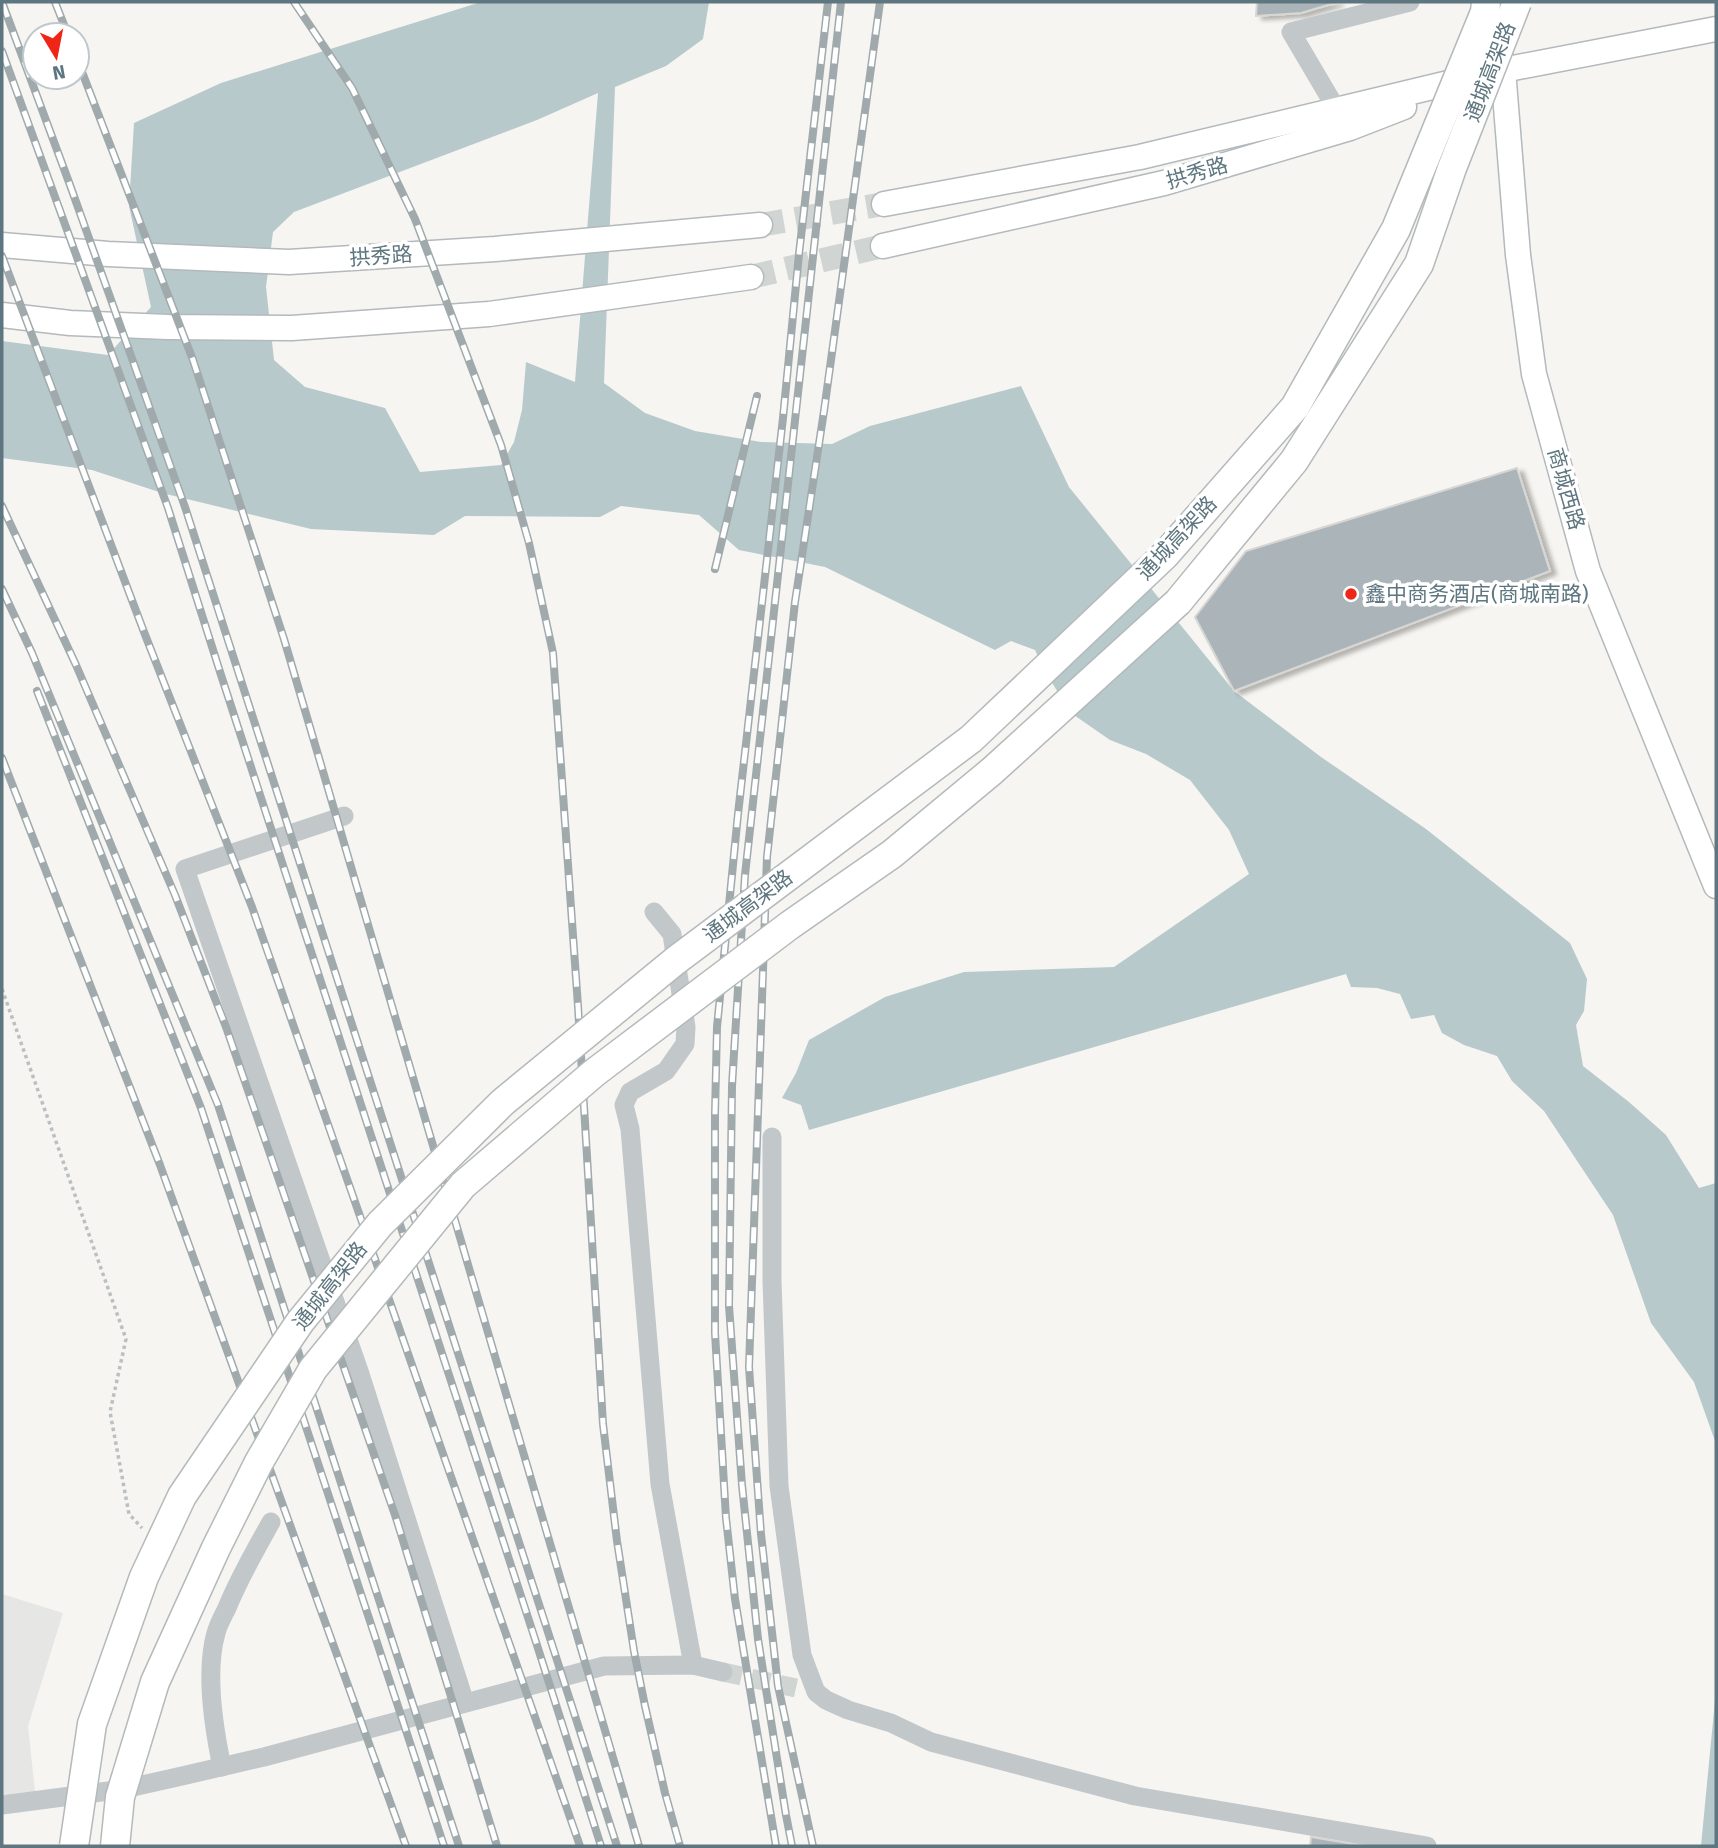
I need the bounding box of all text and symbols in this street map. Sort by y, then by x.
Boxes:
street label: 通城高架路 [1459,18,1521,126]
north arrow [21,21,91,91]
text: N [51,60,67,85]
street label: 拱秀路 [1163,152,1231,194]
street label: 拱秀路 [349,241,413,271]
street label: 商城西路 [1542,445,1590,533]
street label: 通城高架路 [1132,491,1222,585]
place label: 鑫中商务酒店(商城南路) [1365,581,1589,607]
marker: 鑫中商务酒店(商城南路) [1343,586,1359,602]
street label: 通城高架路 [698,864,798,948]
street label: 通城高架路 [287,1237,373,1335]

